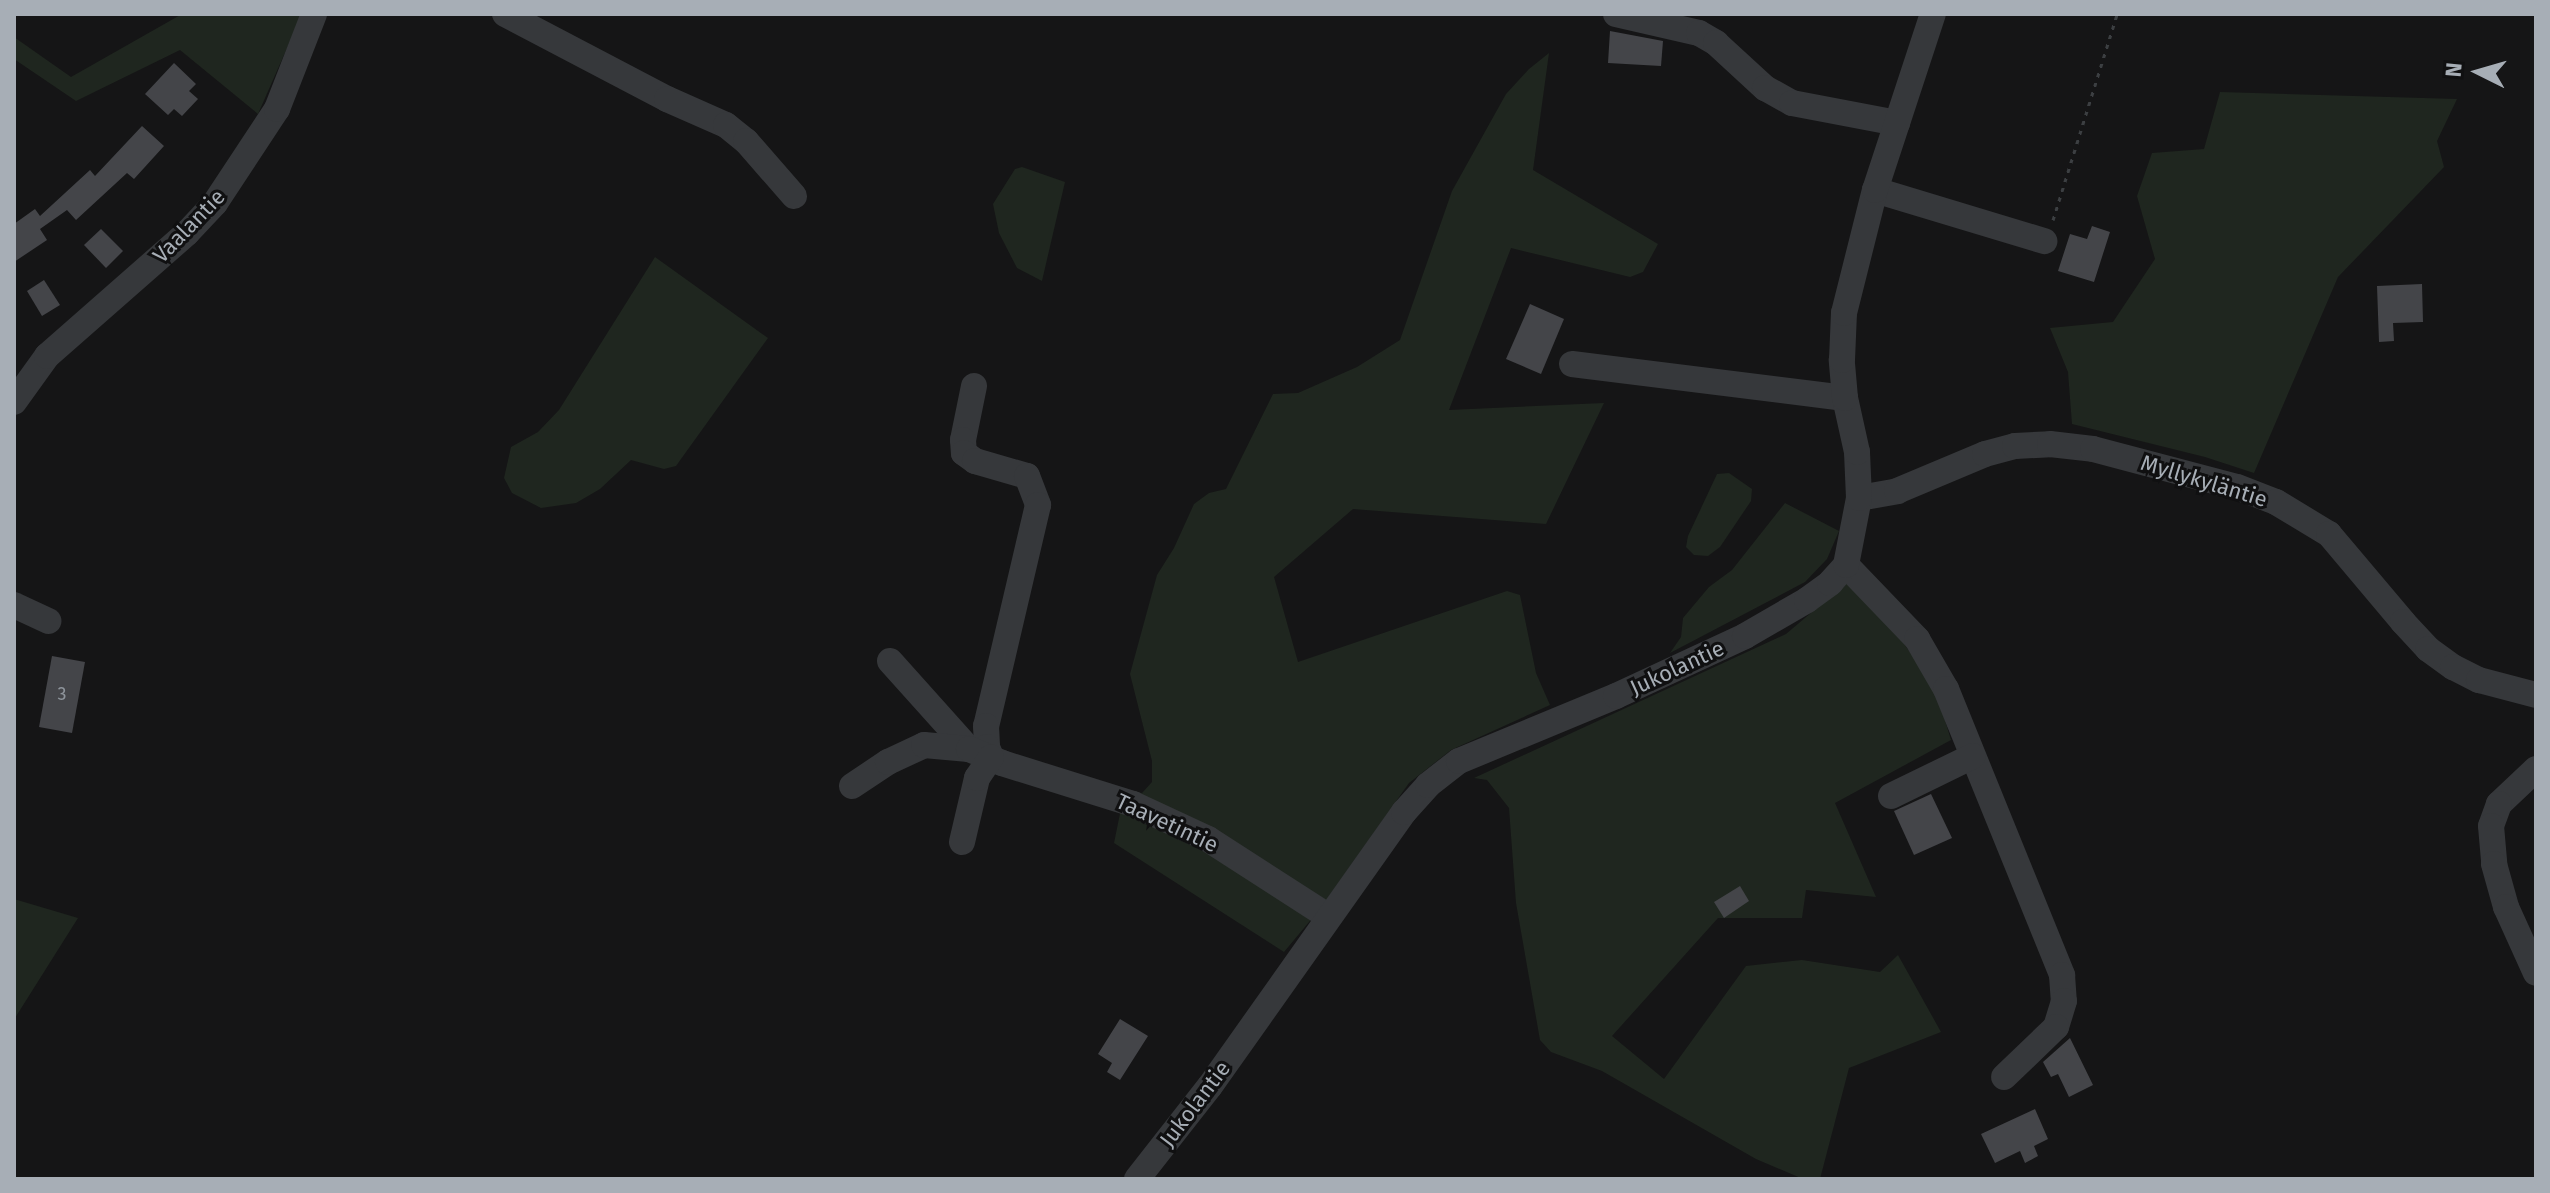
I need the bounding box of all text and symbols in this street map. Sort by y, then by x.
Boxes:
north arrow [2438,32,2518,112]
text: N [2440,61,2468,78]
street label: Vaalantie [147,184,231,268]
street label: Myllykyläntie [2138,449,2270,513]
street label: Jukolantie [1626,635,1728,701]
house number: 3 [58,683,66,705]
street label: Taavetintie [1112,788,1222,858]
street label: Jukolantie [1154,1056,1236,1152]

